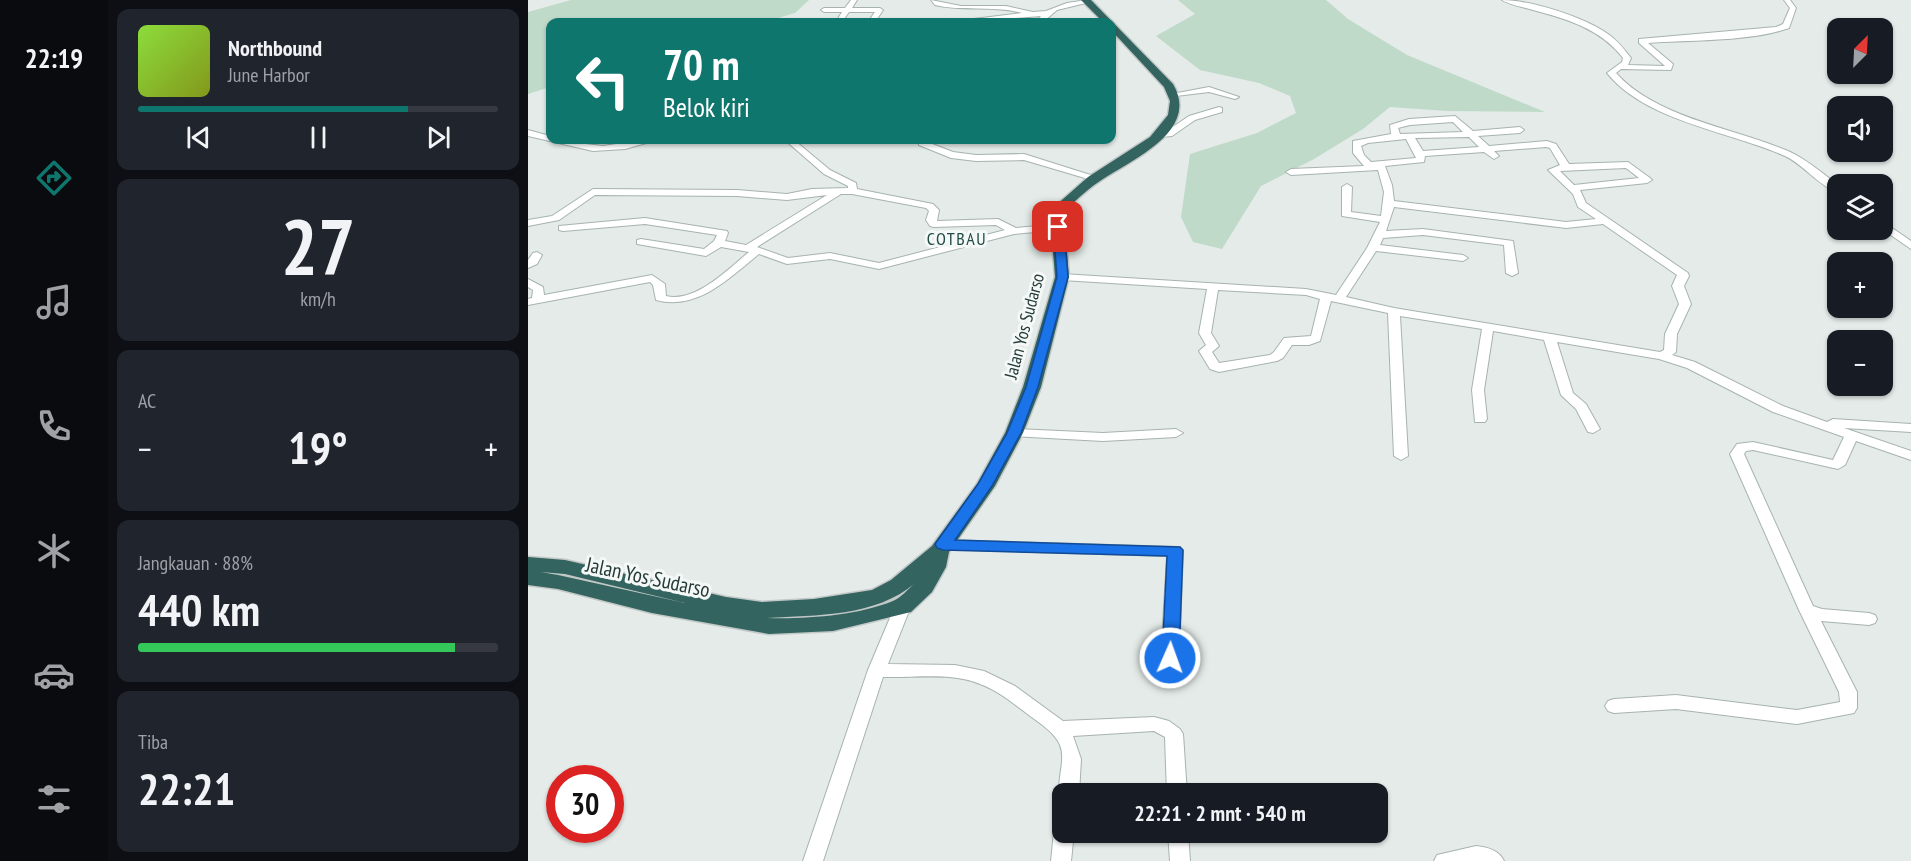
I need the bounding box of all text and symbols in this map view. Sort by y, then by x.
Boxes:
north arrow [1827,18,1893,84]
map controls [1827,18,1893,396]
text: Northbound [228,34,322,62]
text: 70 m [663,37,740,92]
text: 22:19 [25,41,83,75]
icon: left [564,42,642,120]
text: June Harbor [228,62,310,88]
text: Belok kiri [663,90,750,124]
button: sound [1827,96,1893,162]
icon: previous [182,121,215,154]
icon: pause [302,121,335,154]
icon: next [422,121,455,154]
icon: directions [33,157,75,199]
button: layers [1827,174,1893,240]
text: 27 [281,196,355,297]
pin [1032,201,1083,252]
icon: arrive [1041,210,1074,243]
district label: COTBAU [927,227,987,250]
button: + [1827,252,1893,318]
street label: Jalan Yos Sudarso [999,271,1049,382]
icon: music [33,281,75,323]
text: km/h [300,286,336,312]
button: − [1827,330,1893,396]
text: AC [138,388,156,414]
icon: phone [33,405,75,447]
text: 19° [288,418,348,476]
text: − [138,427,152,470]
text: + [484,427,498,470]
icon: climate [33,530,75,572]
text: Jangkauan · 88% [138,550,253,576]
street label: Jalan Yos Sudarso [583,550,712,603]
text: 440 km [138,580,260,638]
position arrow [1138,626,1202,690]
icon: car [33,654,75,696]
text: Tiba [138,729,168,755]
text: 22:21 [138,759,235,817]
speed limit sign: 30 [546,765,624,843]
icon: filters [33,778,75,820]
text: 22:21 · 2 mnt · 540 m [1134,799,1306,827]

